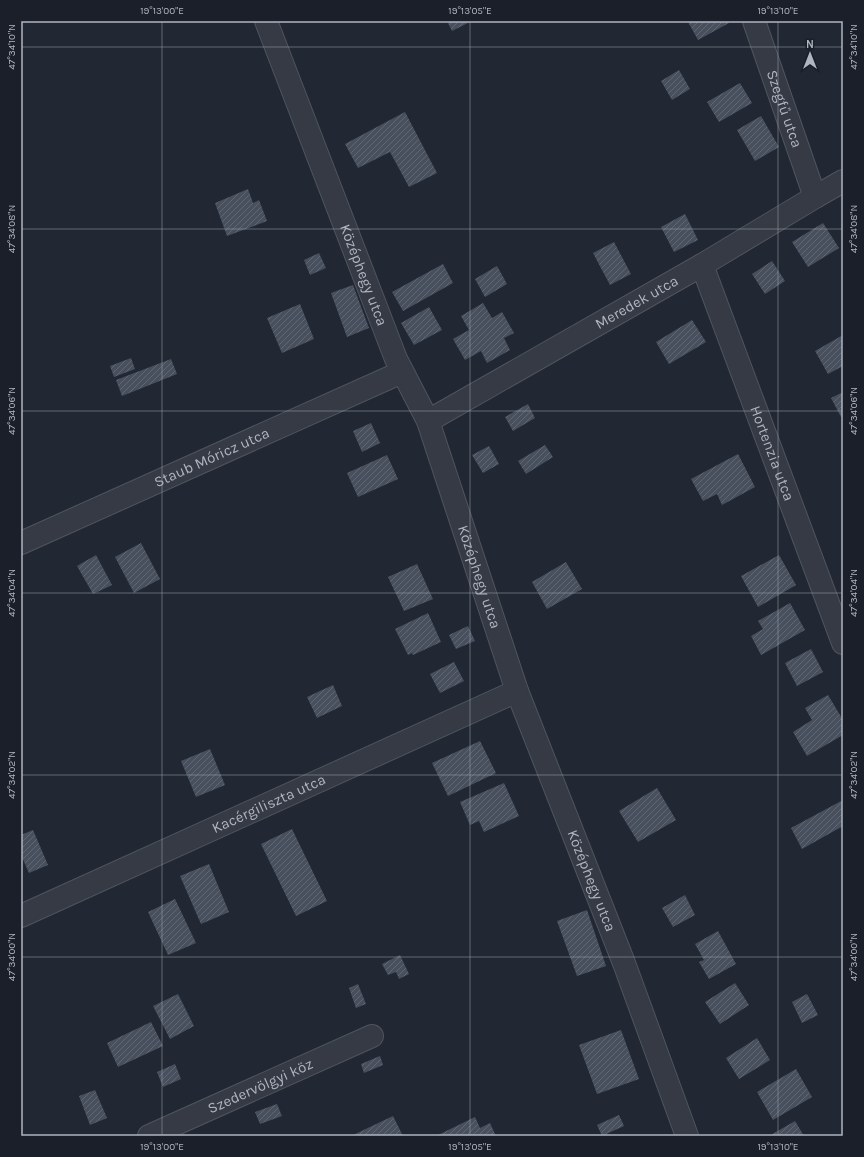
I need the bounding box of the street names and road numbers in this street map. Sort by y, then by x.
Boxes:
street label: Szegfű utca [763,68,806,150]
street label: Középhegy utca [336,221,391,328]
street label: Meredek utca [592,271,681,333]
street label: Hortenzia utca [746,403,798,503]
street label: Staub Móricz utca [151,424,272,491]
street label: Középhegy utca [454,523,505,631]
street label: Kacérgiliszta utca [209,770,328,837]
street label: Középhegy utca [564,827,620,934]
street label: Szedervölgyi köz [205,1055,316,1117]

